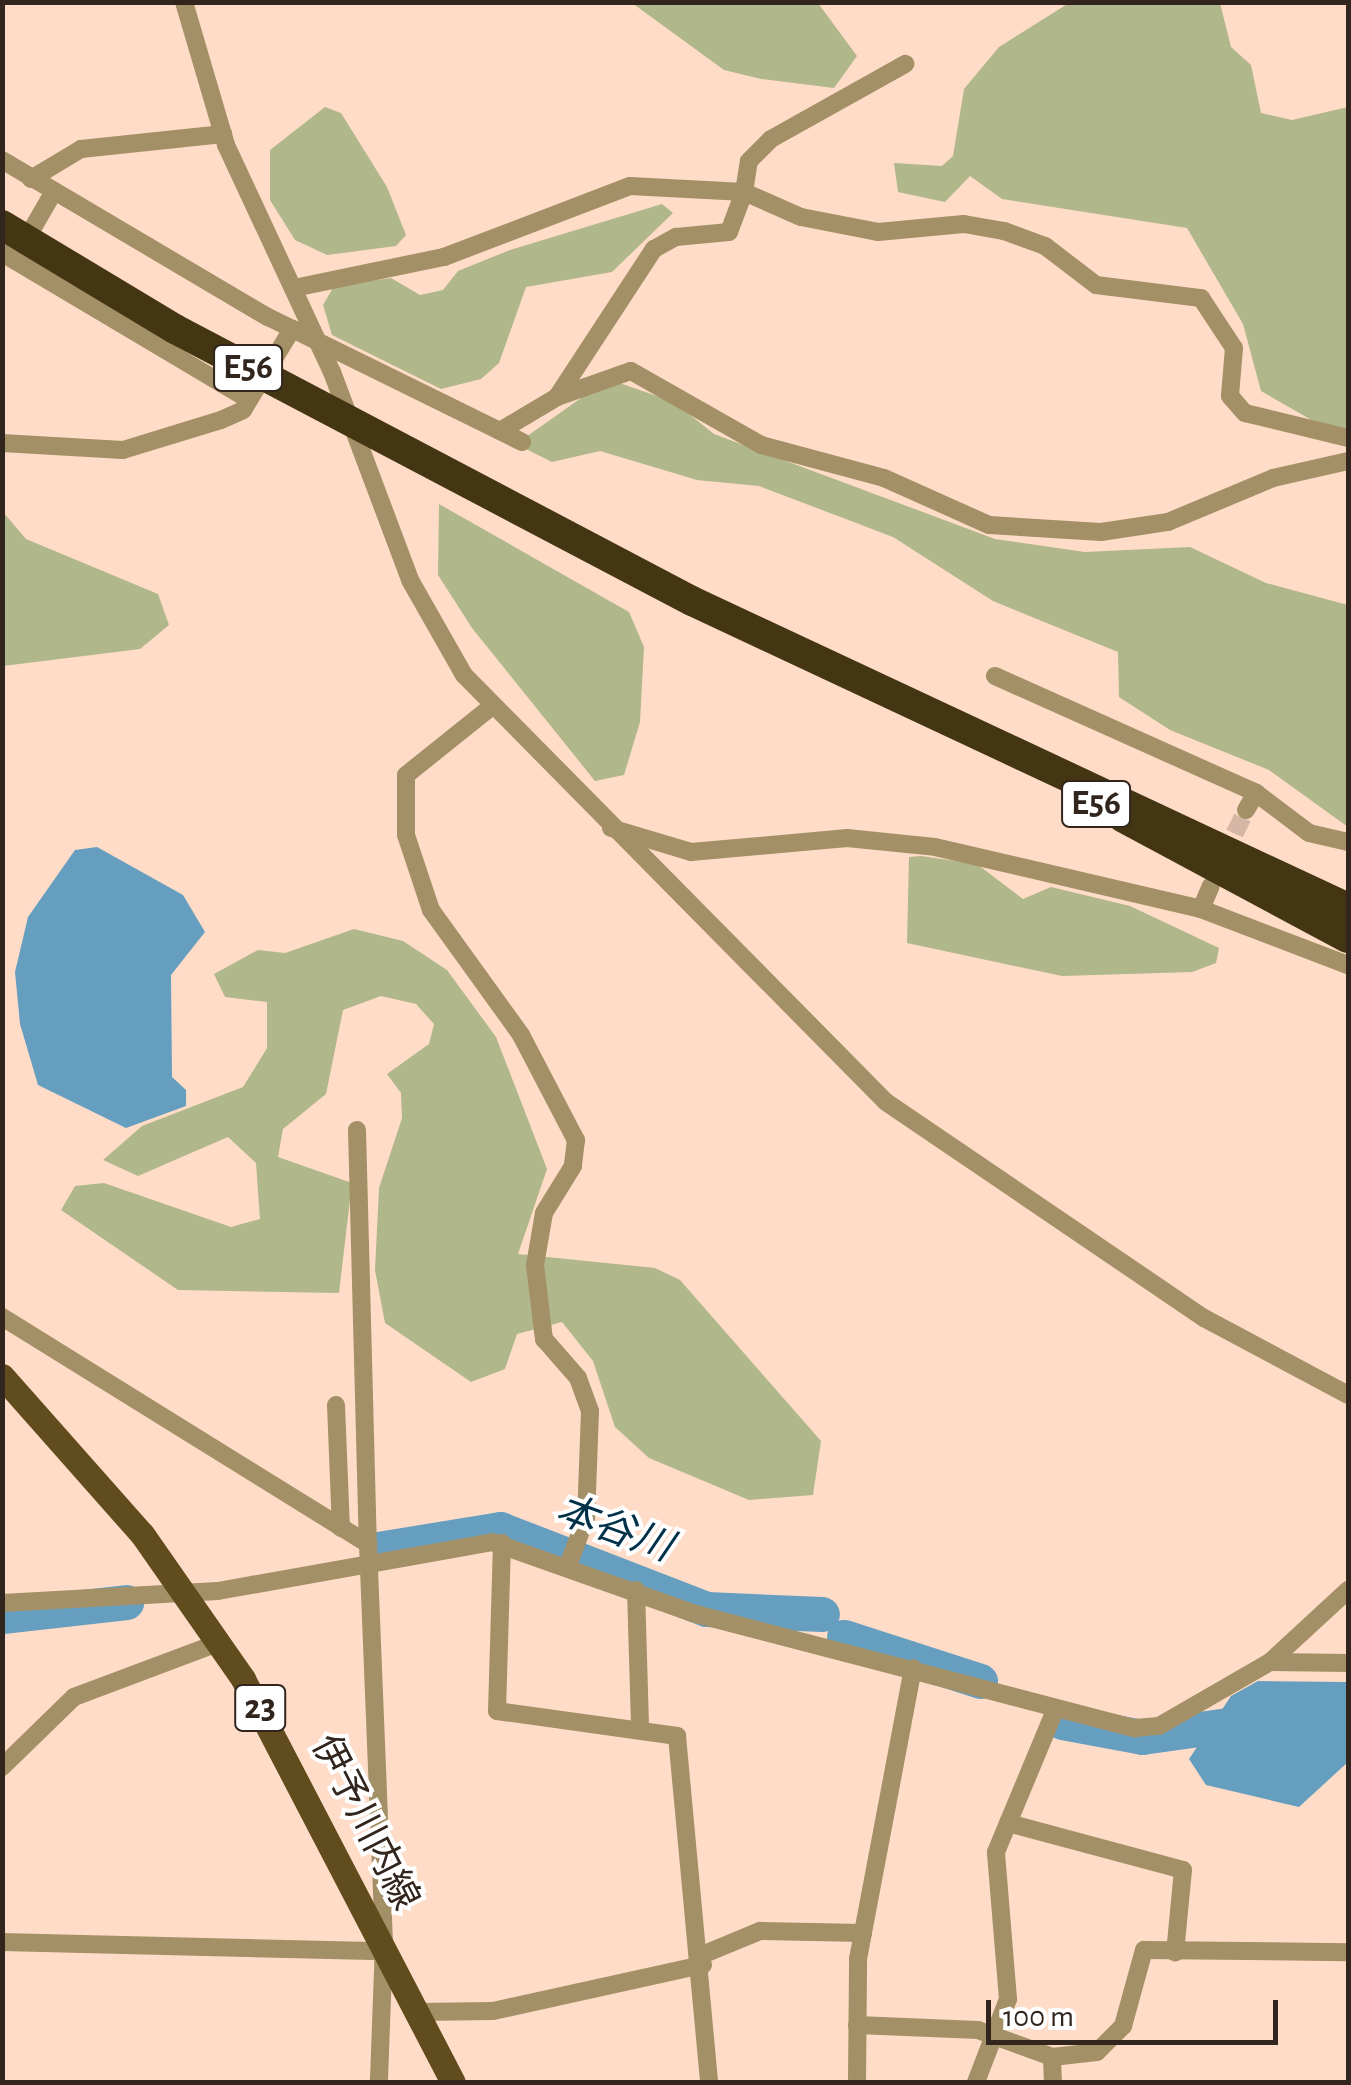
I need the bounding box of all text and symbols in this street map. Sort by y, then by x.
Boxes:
road number: E56 [213,338,283,398]
road number: E56 [1061,774,1131,834]
water label: 本谷川 [549,1486,679,1572]
road number: 23 [232,1678,288,1738]
street label: 伊予川内線 [301,1728,427,1918]
scale bar [991,1980,1284,2042]
text: 100 m [1003,2002,1074,2032]

